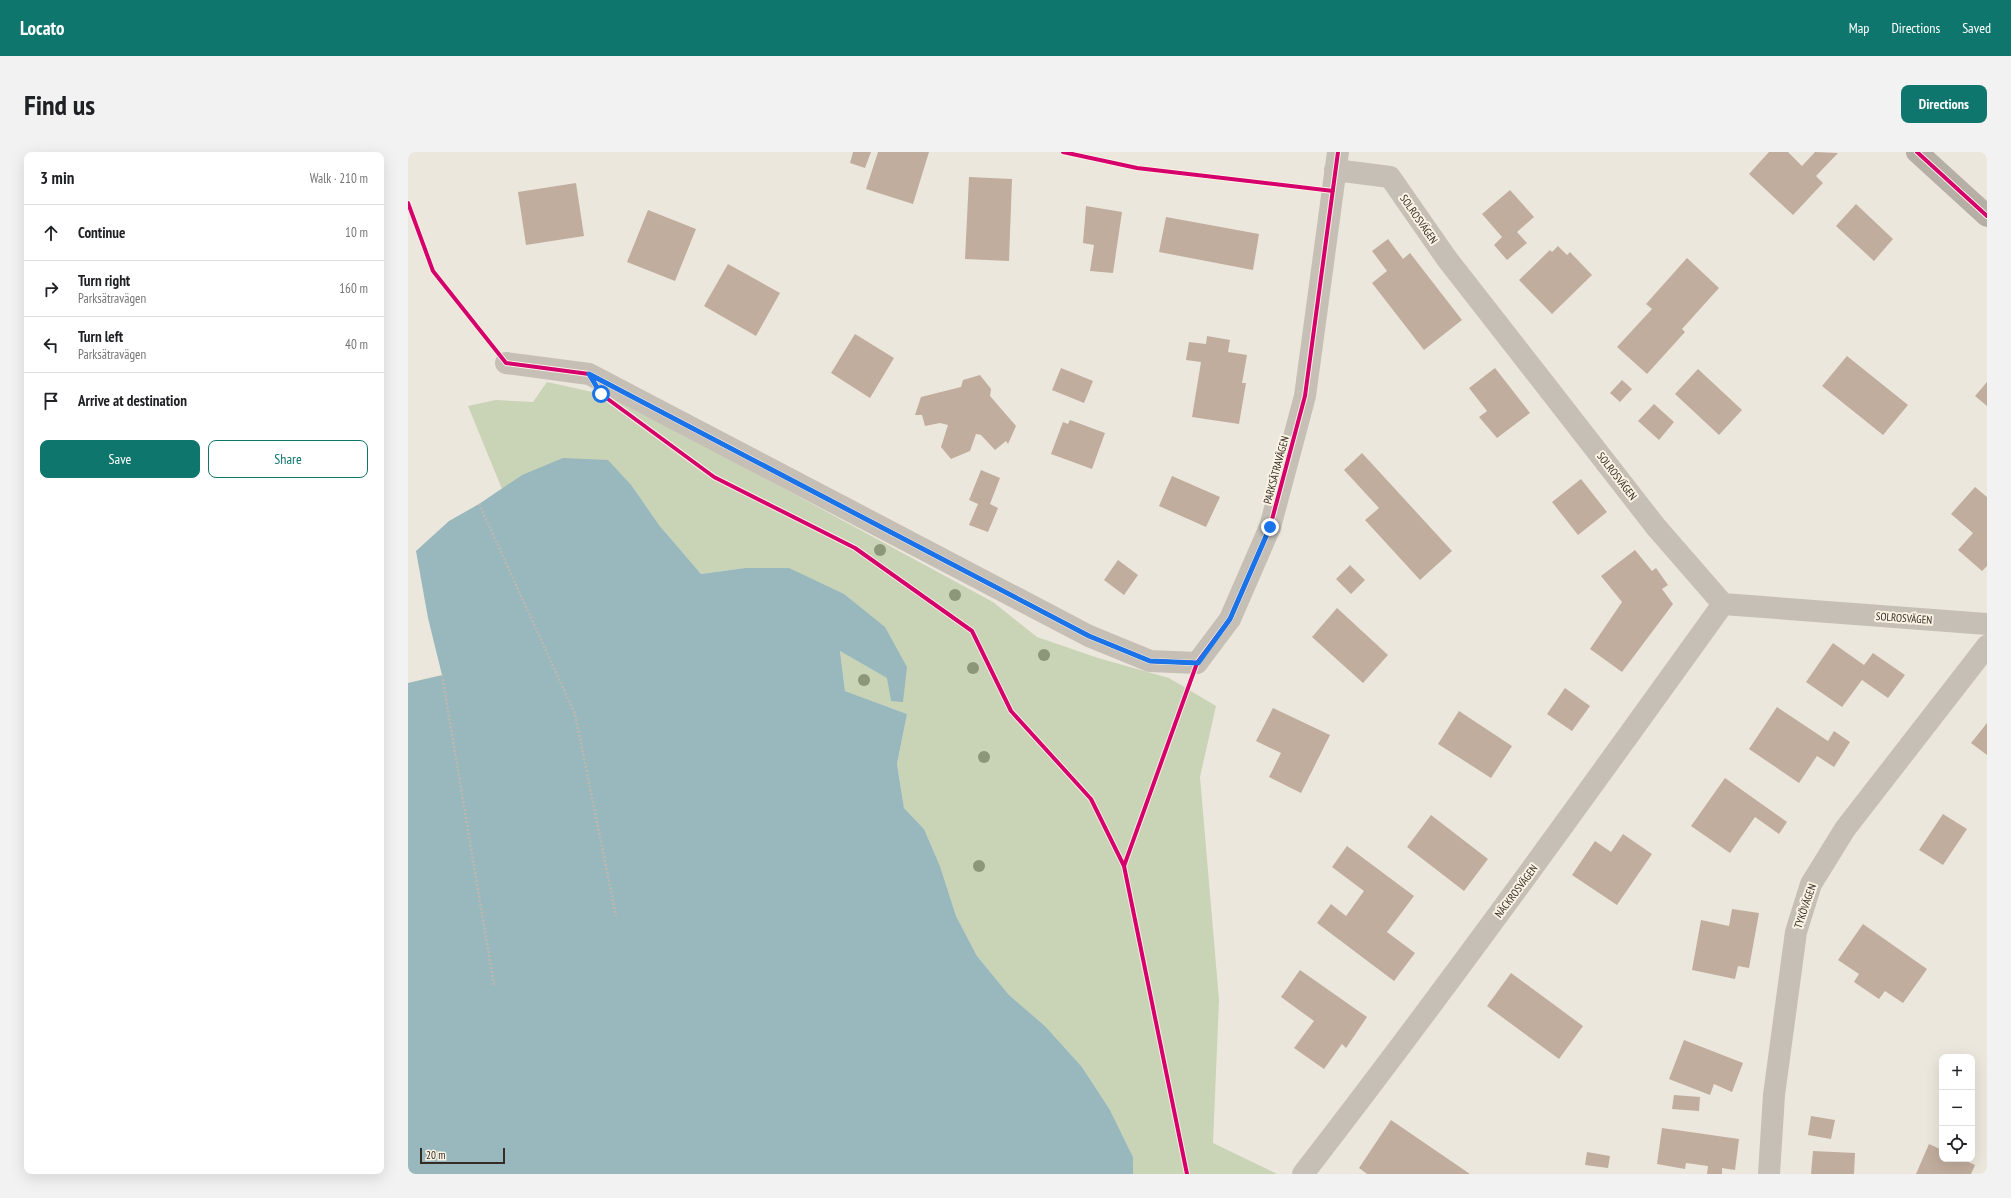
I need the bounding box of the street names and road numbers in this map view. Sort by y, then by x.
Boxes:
street label: SOLROSVÄGEN [1397,192,1441,246]
street label: PARKSÄTRAVÄGEN [1260,434,1292,506]
street label: SOLROSVÄGEN [1594,449,1640,503]
street label: SOLROSVÄGEN [1875,609,1933,627]
street label: NÄCKROSVÄGEN [1492,862,1541,920]
street label: TYKÖVÄGEN [1791,882,1819,930]

